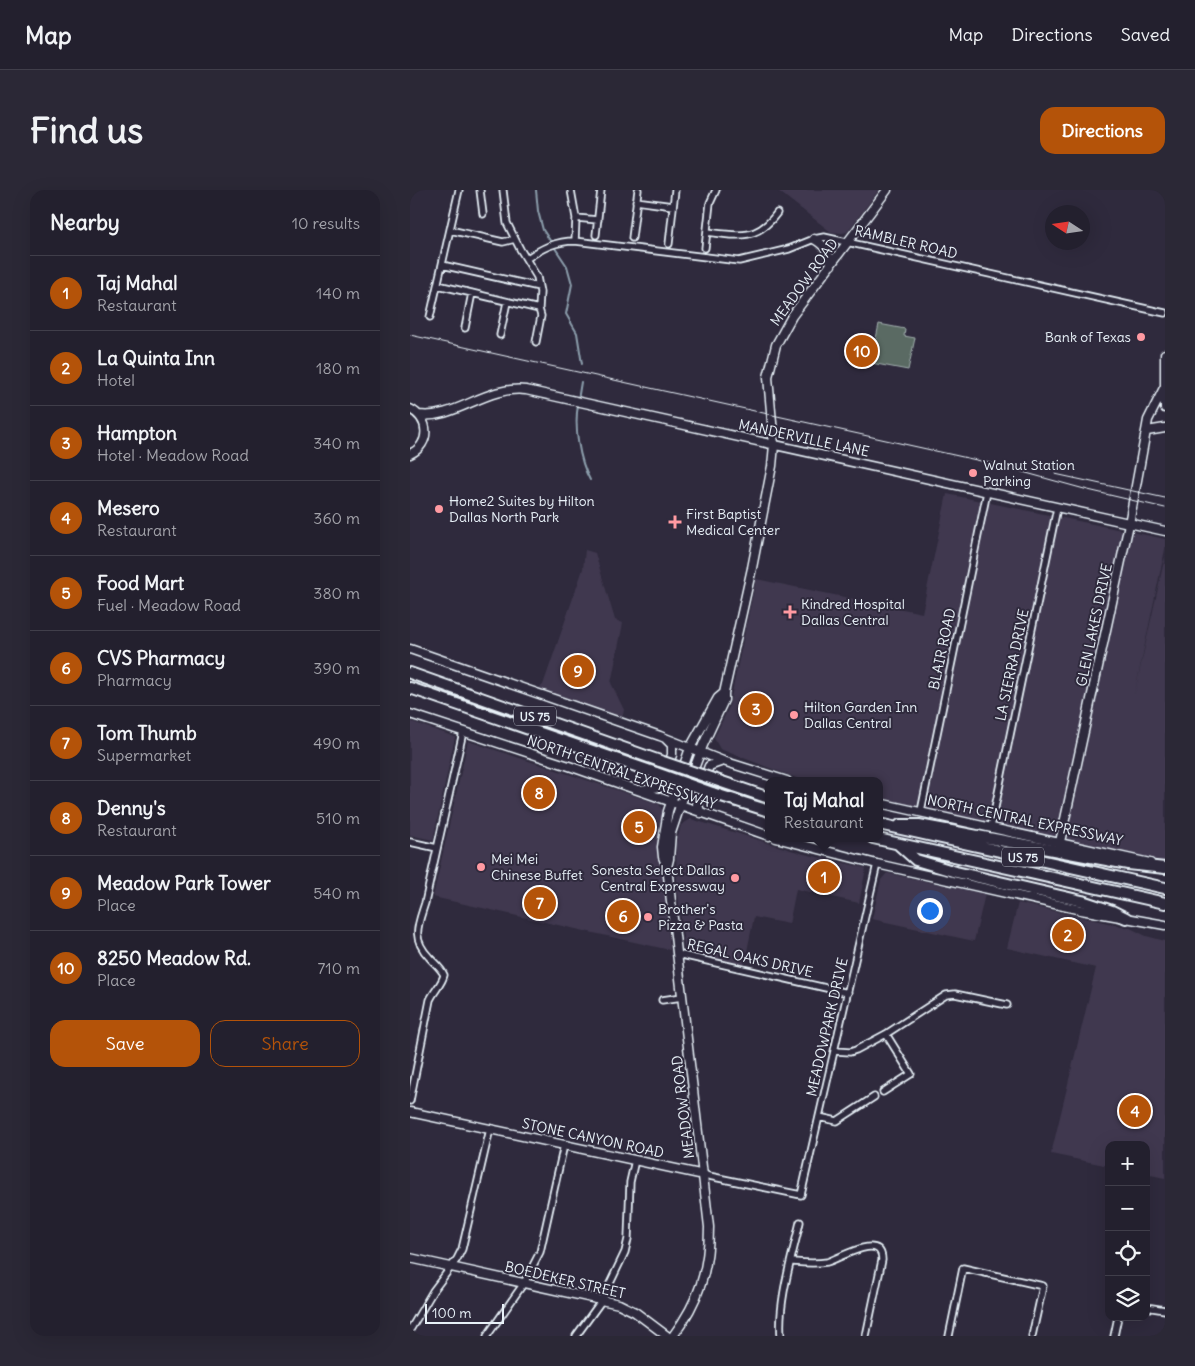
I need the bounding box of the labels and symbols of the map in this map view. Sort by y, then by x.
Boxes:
north arrow [1045,205,1090,250]
street label: RAMBLER ROAD [853,221,959,263]
street label: MEADOW ROAD [766,235,842,329]
place label: Bank of Texas [1045,328,1131,346]
marker: Bank of Texas [1135,331,1147,343]
pin: 10 [846,332,878,370]
street label: MANDERVILLE LANE [737,415,871,461]
place label: Walnut Station Parking [983,456,1075,490]
marker: Walnut Station Parking [967,467,979,479]
place label: Home2 Suites by Hilton Dallas North Park [449,492,595,526]
marker: Home2 Suites by Hilton Dallas North Park [433,503,445,515]
place label: First Baptist Medical Center [686,505,780,539]
marker: First Baptist Medical Center [668,515,682,529]
street label: GLEN LAKES DRIVE [1072,562,1116,688]
place label: Kindred Hospital Dallas Central [801,595,905,629]
marker: Kindred Hospital Dallas Central [783,605,797,619]
street label: BLAIR ROAD [925,607,959,691]
street label: LA SIERRA DRIVE [991,607,1033,723]
pin: 9 [562,652,594,690]
pin: 3 [740,690,772,728]
place label: Hilton Garden Inn Dallas Central [804,698,917,732]
road number: US 75 [514,706,556,726]
marker: Hilton Garden Inn Dallas Central [788,709,800,721]
street label: NORTH CENTRAL EXPRESSWAY [525,731,719,813]
pin: 8 [523,774,555,812]
street label: NORTH CENTRAL EXPRESSWAY [926,790,1125,850]
pin: 5 [623,808,655,846]
road number: US 75 [1002,848,1044,866]
place label: Mei Mei Chinese Buffet [491,850,583,884]
pin: 1 [808,858,840,896]
marker: Mei Mei Chinese Buffet [475,861,487,873]
place label: Sonesta Select Dallas Central Expressway [592,861,725,895]
marker: Sonesta Select Dallas Central Expressway [729,872,741,884]
pin: 7 [524,884,556,922]
pin: 6 [607,897,639,935]
your location [917,898,943,924]
place label: Brother's Pizza & Pasta [658,900,743,934]
marker: Brother's Pizza & Pasta [642,911,654,923]
pin: 2 [1052,916,1084,954]
street label: REGAL OAKS DRIVE [685,935,815,981]
street label: MEADOWPARK DRIVE [802,956,852,1098]
street label: MEADOW ROAD [668,1054,698,1160]
pin: 4 [1119,1092,1151,1130]
street label: STONE CANYON ROAD [520,1114,666,1162]
street label: BOEDEKER STREET [503,1257,627,1303]
scale bar [425,1301,504,1324]

